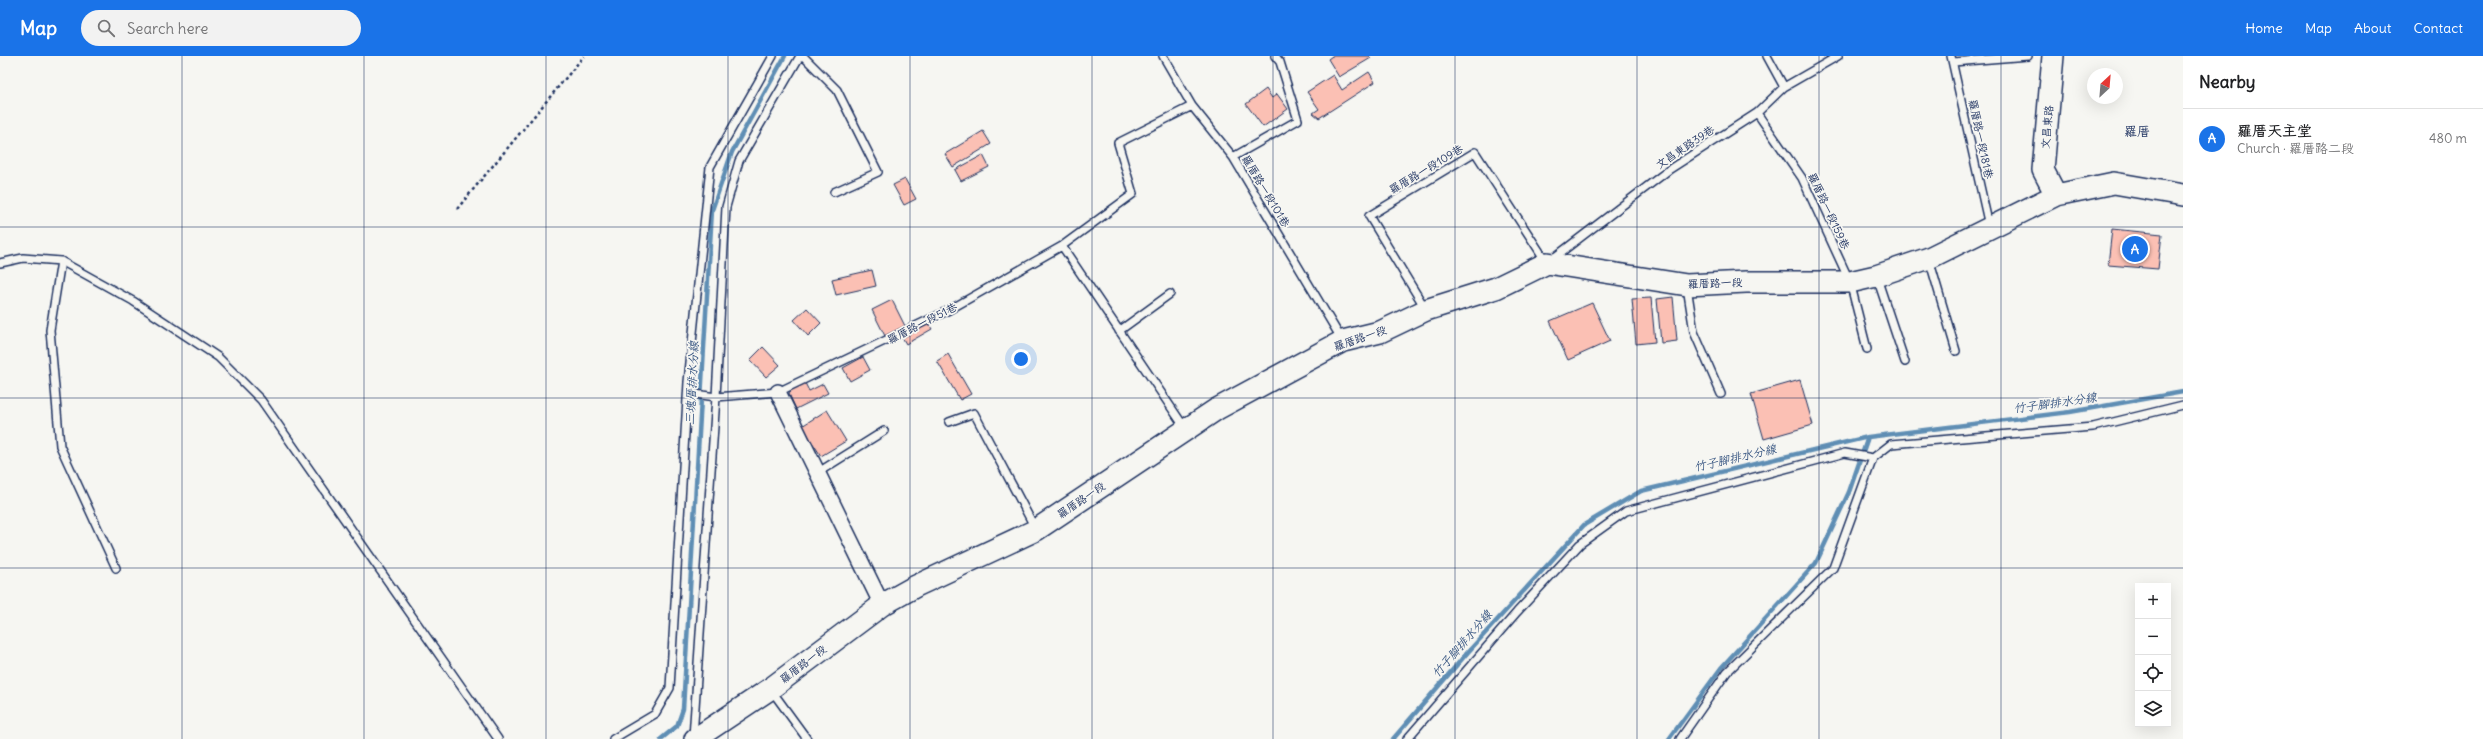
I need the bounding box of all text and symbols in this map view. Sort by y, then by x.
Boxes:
search box [81,10,361,46]
text: Map [20,16,57,40]
icon: search [95,17,117,39]
text: Search here [127,19,208,38]
text: Home [2245,19,2283,37]
text: Map [2305,19,2332,37]
text: About [2354,19,2392,37]
text: Contact [2414,19,2463,37]
north arrow [2087,68,2123,104]
text: Nearby [2199,71,2255,93]
street label: 羅厝路一段181巷 [1966,98,1996,180]
street label: 文昌東路 [2038,104,2056,150]
text: 羅厝天主堂 [2237,121,2312,140]
street label: 文昌東路39巷 [1653,122,1717,172]
district label: 羅厝 [2124,123,2150,140]
text: A [2208,130,2216,147]
text: 480 m [2429,130,2467,147]
text: Church · 羅厝路二段 [2237,140,2354,157]
street label: 羅厝路一段109巷 [1386,141,1466,197]
street label: 羅厝路一段101巷 [1239,152,1293,230]
street label: 羅厝路一段159巷 [1805,170,1853,252]
pin: A [2122,234,2148,264]
street label: 羅厝路一段 [1687,275,1743,291]
street label: 羅厝路一段51巷 [885,299,959,347]
street label: 羅厝路一段 [1332,322,1388,354]
water label: 三塊厝排水分線 [682,340,701,425]
your location [1011,349,1031,369]
water label: 竹子腳排水分線 [2012,389,2099,416]
water label: 竹子腳排水分線 [1692,441,1778,474]
street label: 羅厝路一段 [1054,479,1108,521]
map controls [2135,583,2171,727]
button: + [2135,583,2171,619]
water label: 竹子腳排水分線 [1428,606,1495,680]
button: − [2135,619,2171,655]
street label: 羅厝路一段 [777,642,829,686]
button: locate [2135,655,2171,691]
button: layers [2135,691,2171,727]

